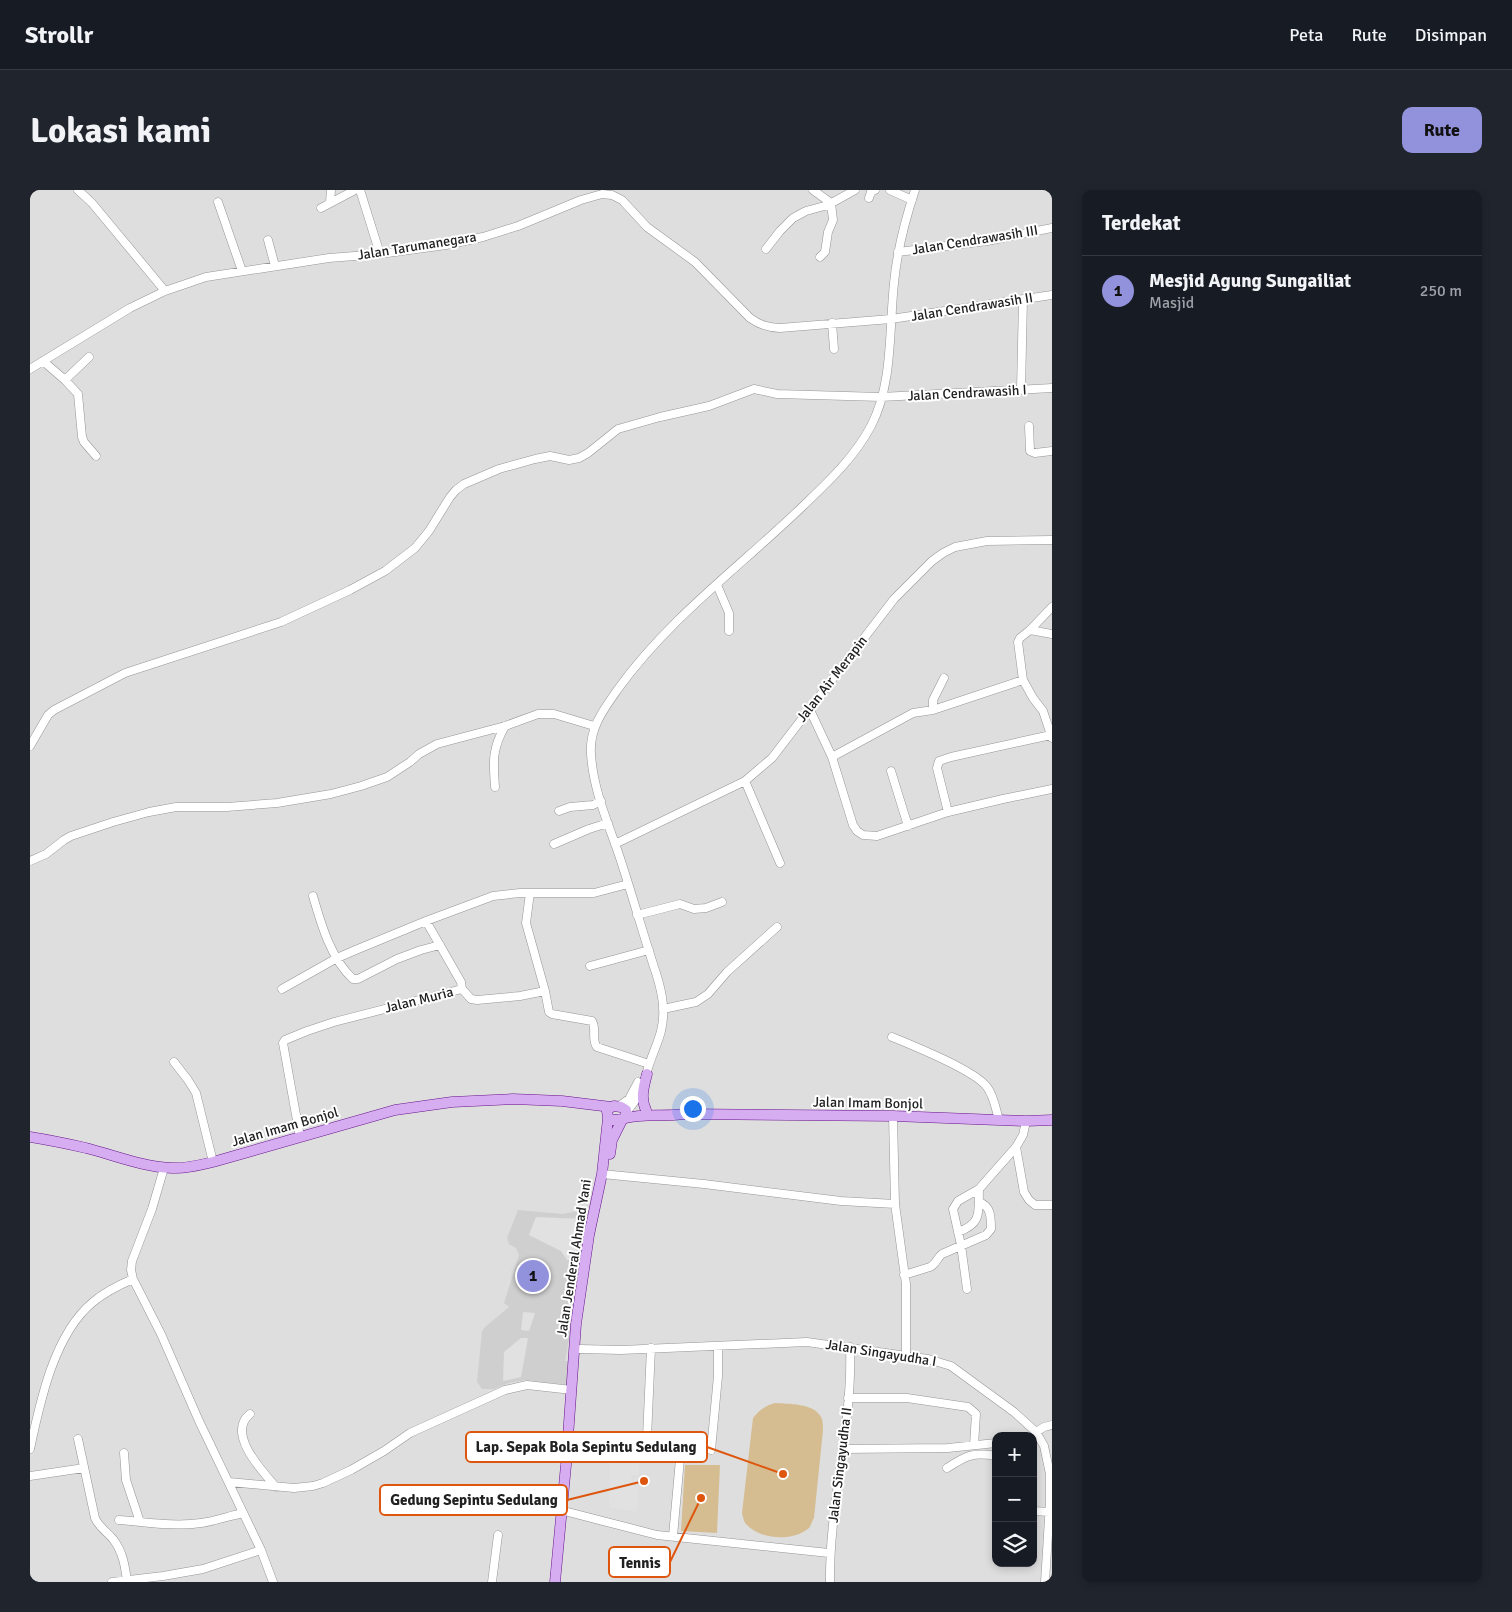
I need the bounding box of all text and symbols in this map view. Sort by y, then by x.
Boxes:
text: Strollr [25,20,93,50]
text: Peta [1289,24,1323,46]
text: Rute [1351,24,1387,46]
text: Disimpan [1415,24,1487,46]
button: Rute [1402,107,1482,153]
text: Lokasi kami [30,109,211,152]
text: Terdekat [1102,210,1181,236]
street label: Jalan Cendrawasih III [911,222,1039,258]
street label: Jalan Tarumanegara [356,228,478,264]
text: Mesjid Agung Sungailiat [1149,269,1351,293]
text: 1 [1114,281,1122,301]
text: 250 m [1420,281,1462,301]
street label: Jalan Cendrawasih II [910,289,1034,325]
text: Masjid [1149,293,1194,313]
street label: Jalan Cendrawasih I [907,381,1027,405]
street label: Jalan Air Merapin [793,632,871,726]
street label: Jalan Muria [383,983,455,1017]
street label: Jalan Imam Bonjol [813,1094,923,1112]
your location [680,1096,706,1122]
street label: Jalan Imam Bonjol [230,1104,340,1150]
street label: Jalan Jenderal Ahmad Yani [553,1178,595,1338]
pin: 1 [517,1257,549,1295]
street label: Jalan Singayudha I [824,1336,938,1370]
street label: Jalan Singayudha II [824,1406,856,1524]
callout: Lap. Sepak Bola Sepintu Sedulang [466,1432,707,1462]
map controls [992,1432,1037,1567]
button: + [992,1432,1037,1477]
text: Lap. Sepak Bola Sepintu Sedulang [475,1438,697,1456]
button: − [992,1477,1037,1522]
callout: Gedung Sepintu Sedulang [380,1485,567,1515]
text: Gedung Sepintu Sedulang [390,1491,558,1509]
button: layers [992,1522,1037,1567]
callout: Tennis [609,1547,670,1577]
text: Tennis [619,1554,661,1572]

